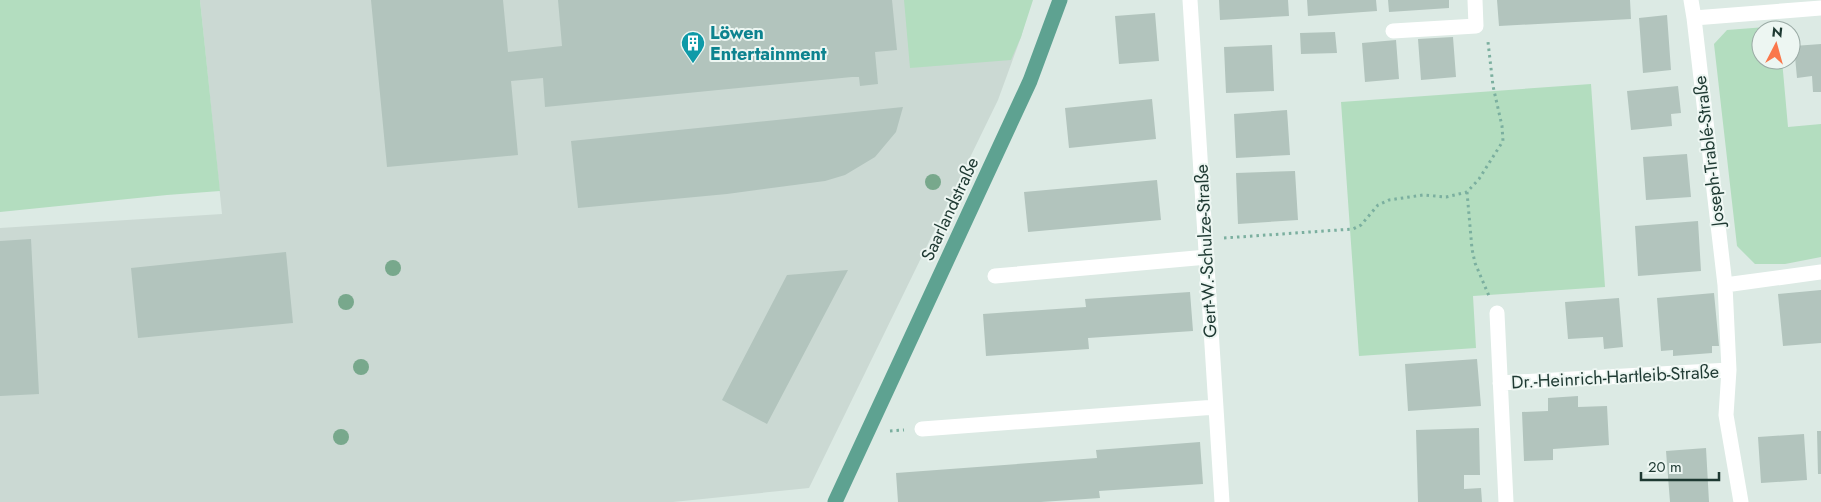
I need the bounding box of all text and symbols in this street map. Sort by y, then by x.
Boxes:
place label: Löwen Entertainment [710,20,827,67]
north arrow [1751,20,1801,70]
text: N [1771,22,1784,43]
building icon: Löwen Entertainment [680,30,706,64]
street label: Joseph-Trablé-Straße [1687,74,1731,230]
street label: Saarlandstraße [915,153,985,265]
street label: Gert-W.-Schulze-Straße [1188,164,1224,338]
street label: Dr.-Heinrich-Hartleib-Straße [1510,359,1720,395]
scale bar [1641,450,1718,482]
text: 20 m [1648,456,1682,478]

